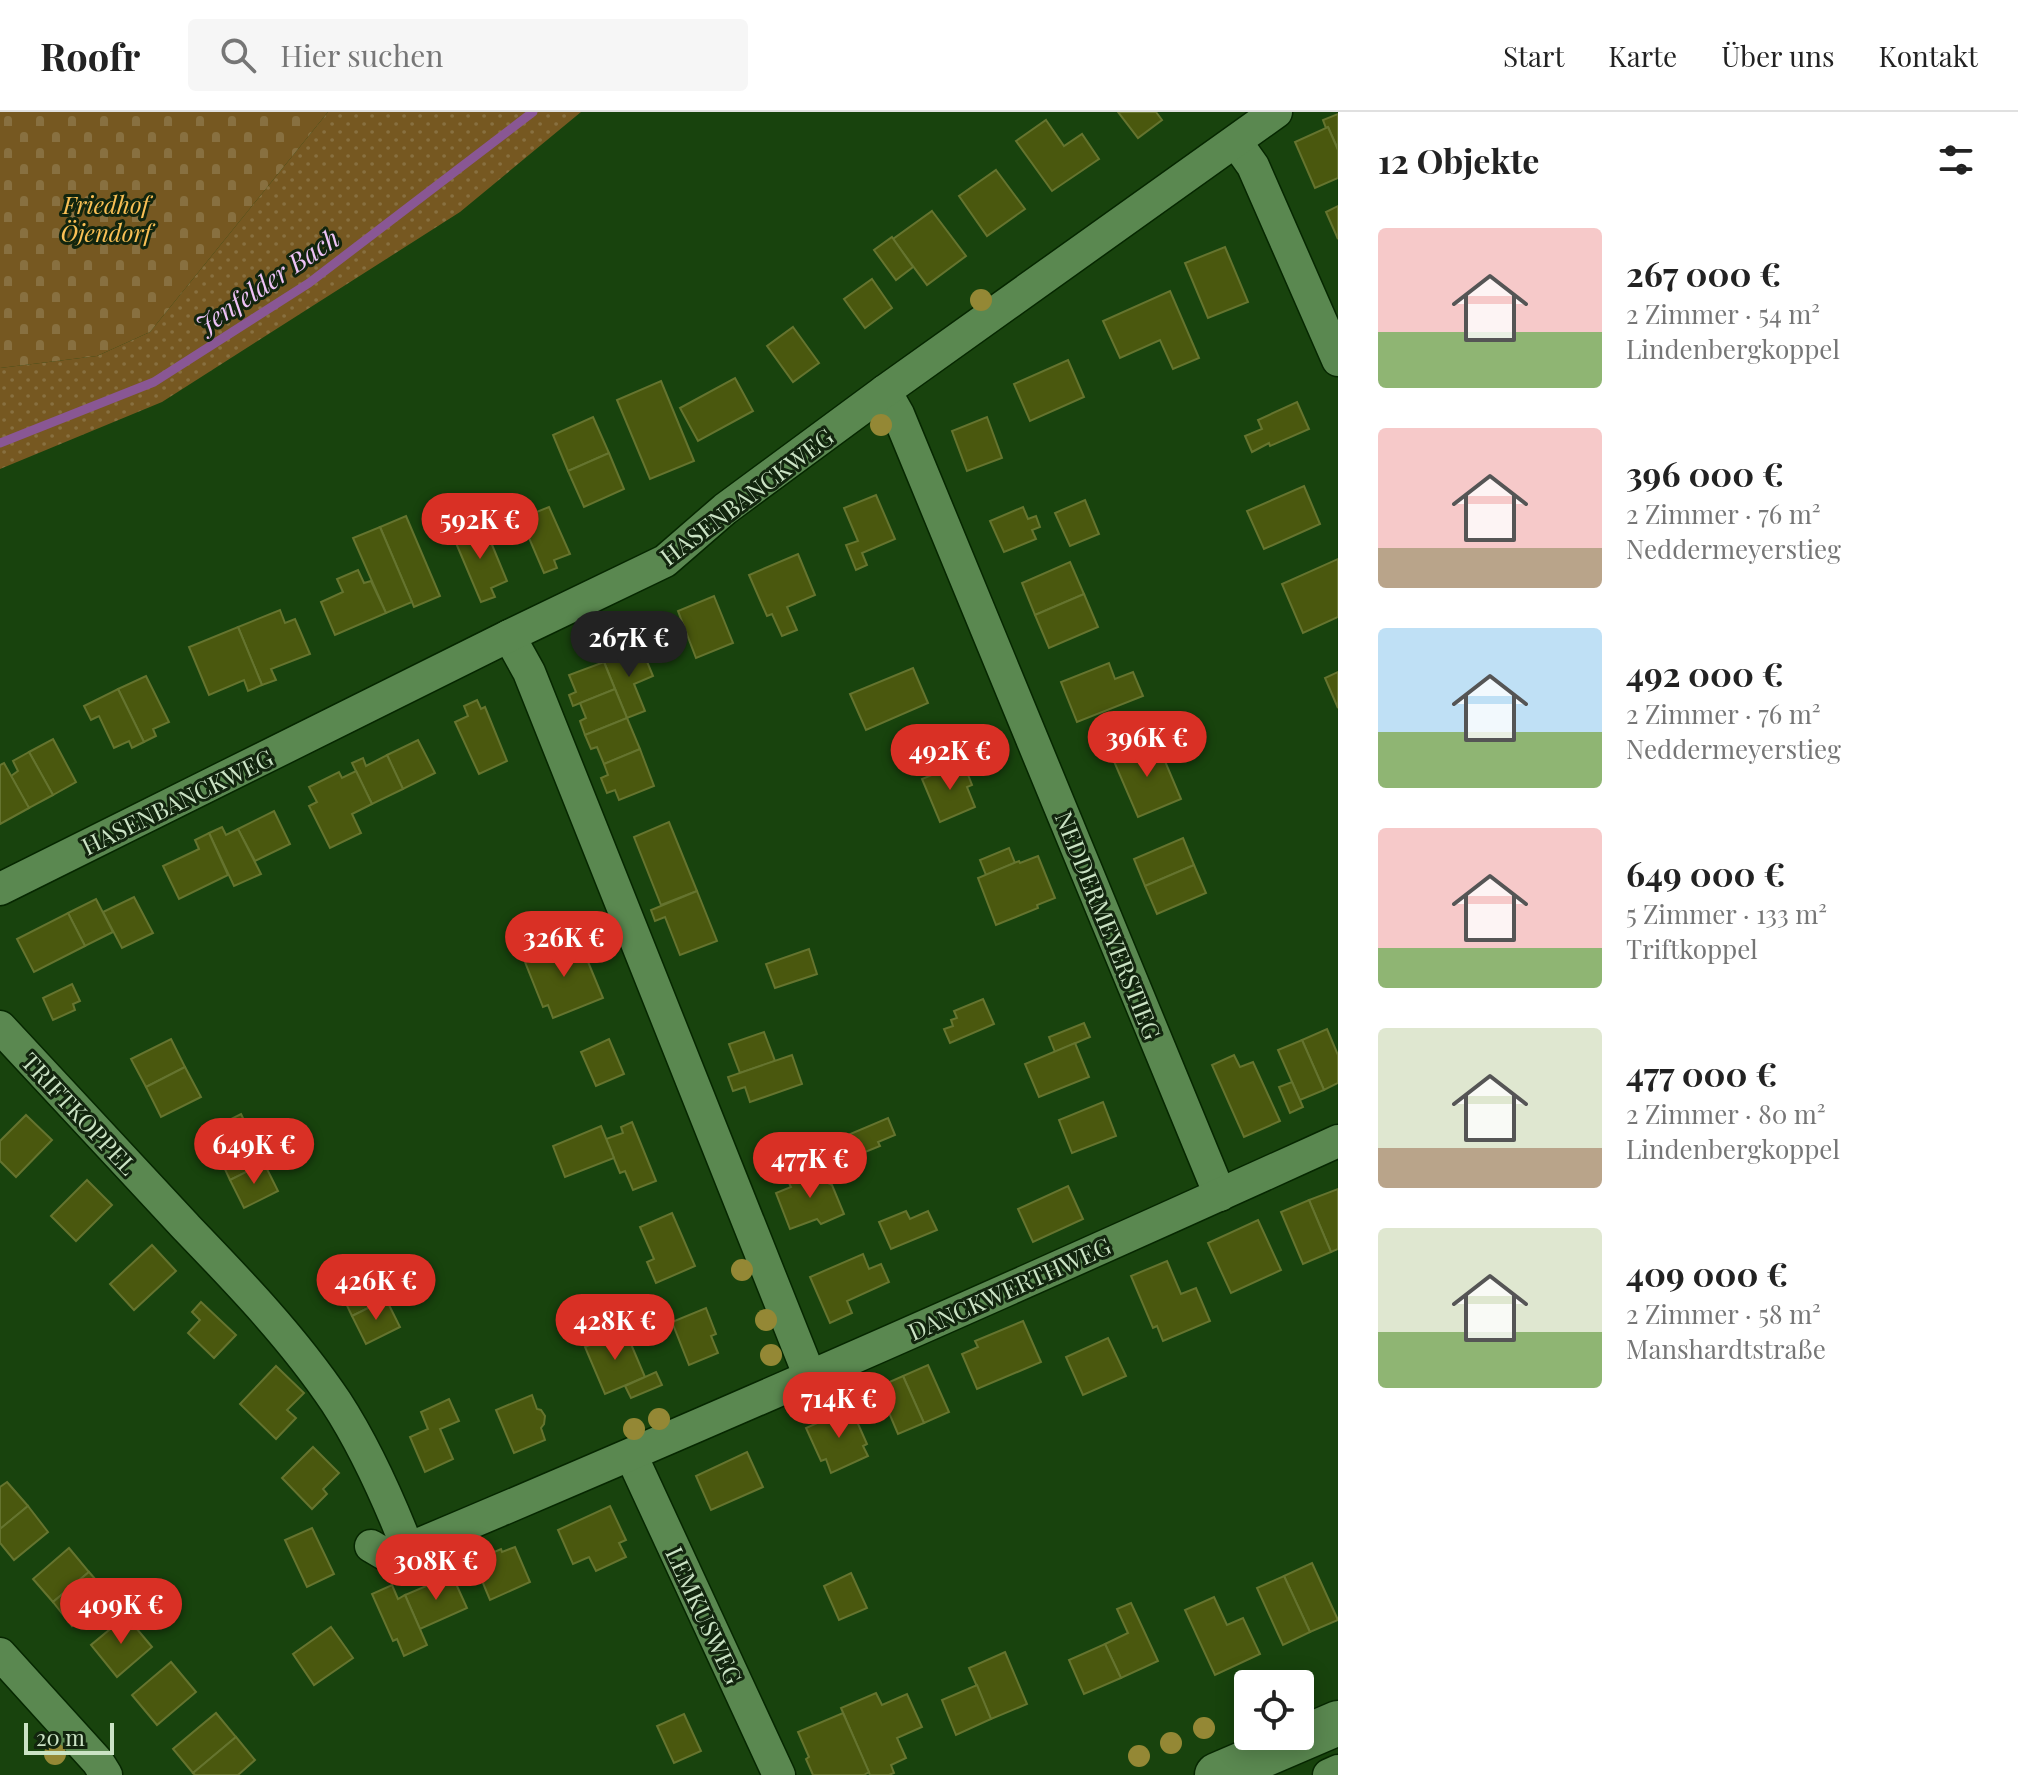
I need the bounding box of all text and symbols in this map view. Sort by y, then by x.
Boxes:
search box [188,19,748,91]
text: Roofr [40,30,140,81]
icon: search [216,33,260,77]
text: Hier suchen [280,35,443,75]
text: Start [1503,37,1564,74]
text: Karte [1608,37,1677,74]
text: Über uns [1721,37,1834,74]
text: Kontakt [1878,37,1978,74]
text: 12 Objekte [1378,137,1539,183]
icon: filters [1934,138,1978,182]
park label: Friedhof Öjendorf [61,188,156,248]
water label: Jenfelder Bach [188,220,346,342]
text: 267 000 € [1626,250,1781,296]
icon: home [1442,260,1538,356]
text: 2 Zimmer · 54 m² [1626,296,1820,331]
text: Lindenbergkoppel [1626,331,1840,366]
street label: HASENBANCKWEG [653,420,839,572]
text: 396 000 € [1626,450,1784,496]
icon: home [1442,460,1538,556]
pin: 592K € [415,493,545,561]
text: 2 Zimmer · 76 m² [1626,496,1821,531]
text: 592K € [440,501,520,536]
text: Neddermeyerstieg [1626,531,1841,566]
pin: 267K € [564,611,694,679]
text: 267K € [588,619,670,654]
text: 492 000 € [1626,650,1784,696]
icon: home [1442,660,1538,756]
text: 2 Zimmer · 76 m² [1626,696,1821,731]
pin: 396K € [1082,711,1212,779]
text: 396K € [1106,719,1188,754]
pin: 492K € [885,724,1015,792]
text: Neddermeyerstieg [1626,731,1841,766]
text: 492K € [909,732,991,767]
street label: HASENBANCKWEG [76,741,278,861]
street label: NEDDERMEYERSTIEG [1049,806,1169,1044]
text: 649 000 € [1626,850,1785,896]
icon: home [1442,860,1538,956]
text: 5 Zimmer · 133 m² [1626,896,1827,931]
pin: 326K € [499,911,629,979]
text: 326K € [523,919,605,954]
text: Triftkoppel [1626,931,1758,966]
street label: TRIFTKOPPEL [15,1045,145,1181]
text: 477 000 € [1626,1050,1777,1096]
icon: home [1442,1060,1538,1156]
text: 2 Zimmer · 80 m² [1626,1096,1826,1131]
pin: 649K € [189,1118,319,1186]
text: 649K € [212,1126,296,1161]
text: Lindenbergkoppel [1626,1131,1840,1166]
pin: 477K € [745,1132,875,1200]
text: 477K € [771,1140,849,1175]
street label: DANCKWERTHWEG [903,1229,1115,1347]
text: 409 000 € [1626,1250,1788,1296]
pin: 426K € [311,1254,441,1322]
icon: home [1442,1260,1538,1356]
text: 426K € [335,1262,417,1297]
pin: 428K € [550,1294,680,1362]
text: 2 Zimmer · 58 m² [1626,1296,1821,1331]
text: 428K € [574,1302,656,1337]
text: Manshardtstraße [1626,1331,1826,1366]
pin: 714K € [774,1372,904,1440]
text: 714K € [801,1380,877,1415]
pin: 308K € [371,1534,501,1602]
street label: LEMKUSWEG [659,1541,751,1689]
text: 308K € [393,1542,479,1577]
pin: 409K € [56,1578,186,1646]
text: 409K € [78,1586,164,1621]
map controls [1234,1670,1314,1750]
button: locate [1234,1670,1314,1750]
scale bar [24,1719,114,1755]
text: 20 m [36,1722,85,1752]

